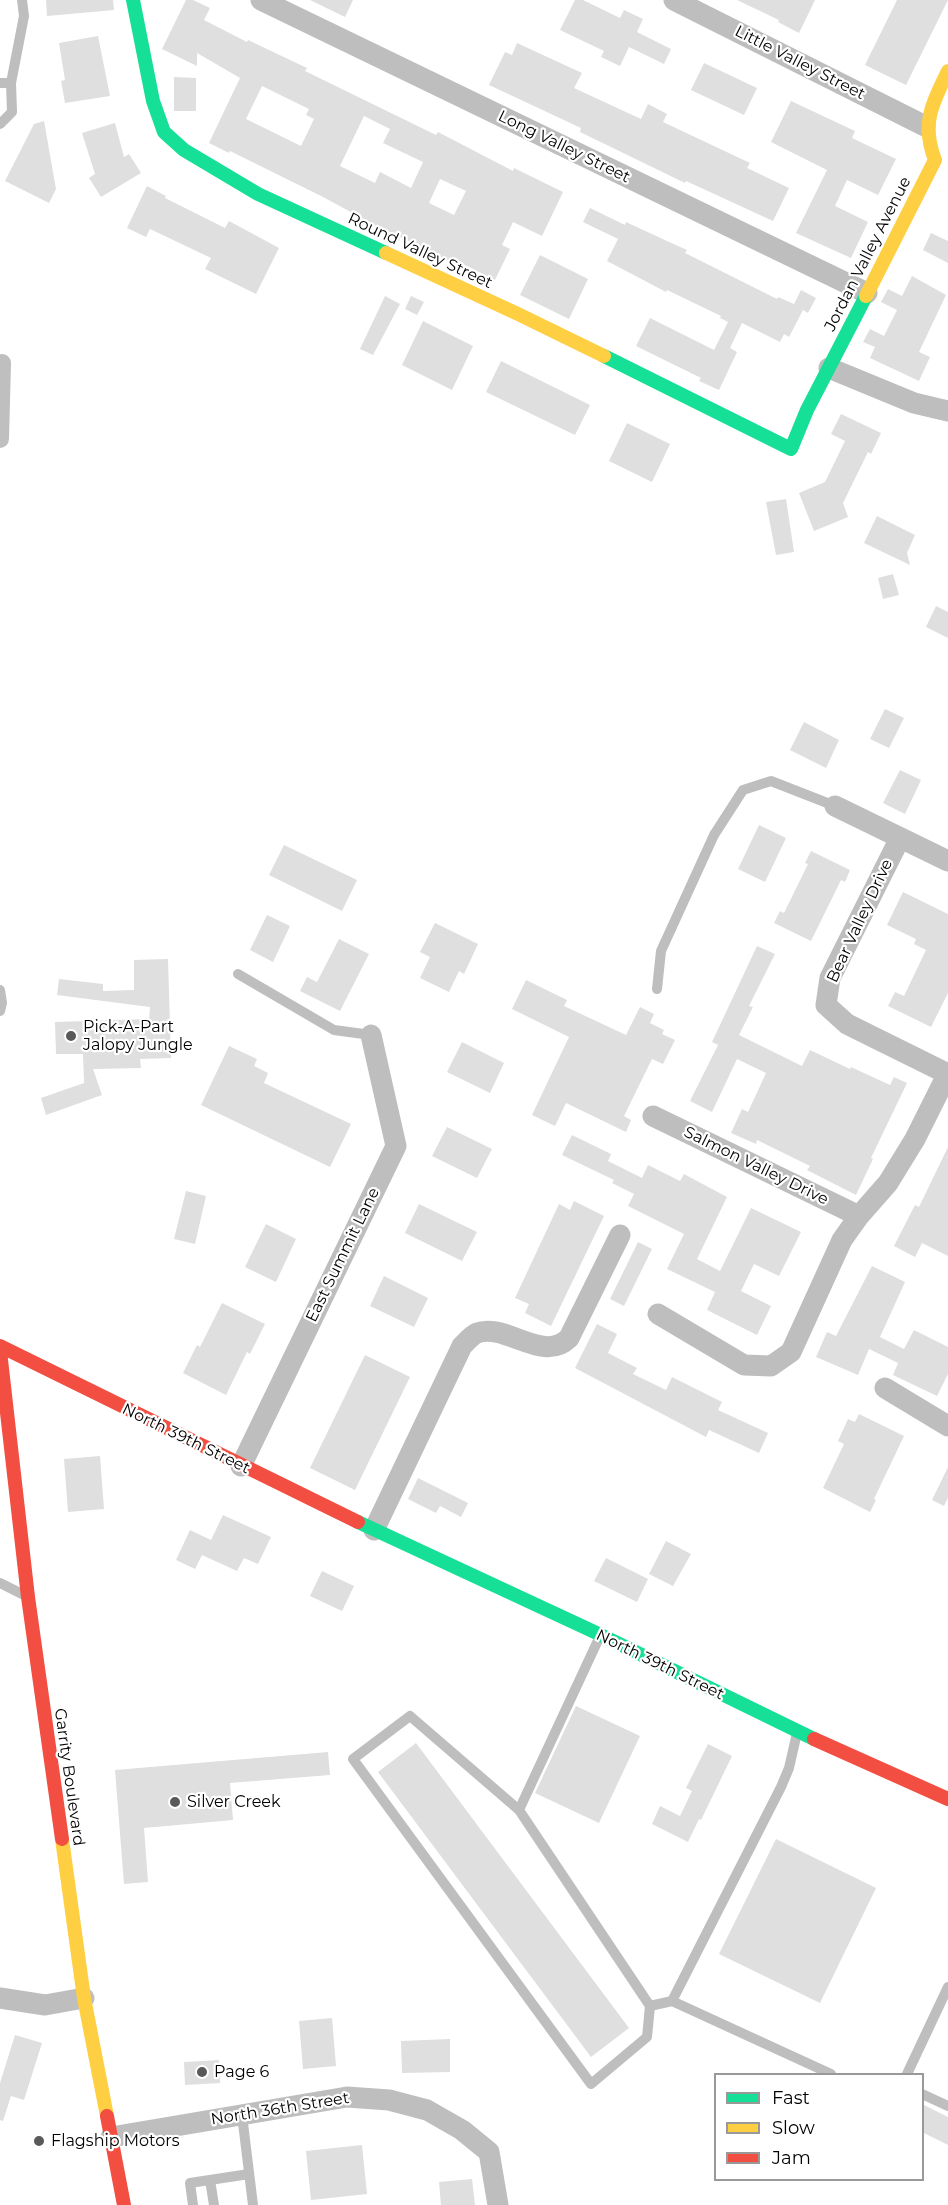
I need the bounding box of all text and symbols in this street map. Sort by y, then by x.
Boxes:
street label: Little Valley Street [732,22,868,104]
street label: Long Valley Street [495,107,633,187]
street label: Jordan Valley Avenue [821,174,915,334]
street label: Round Valley Street [345,209,495,293]
street label: Bear Valley Drive [823,856,897,986]
place label: Pick-A-Part Jalopy Jungle [83,1017,193,1055]
marker: Pick-A-Part Jalopy Jungle [64,1029,78,1043]
street label: Salmon Valley Drive [681,1123,831,1209]
street label: East Summit Lane [302,1185,384,1325]
street label: North 39th Street [119,1400,253,1478]
street label: North 39th Street [593,1626,727,1704]
street label: Garrity Boulevard [50,1707,88,1847]
place label: Silver Creek [187,1792,281,1812]
marker: Silver Creek [168,1795,182,1809]
place label: Page 6 [214,2062,269,2082]
marker: Page 6 [195,2065,209,2079]
legend [714,2073,924,2181]
text: Fast [772,2087,810,2109]
street label: North 36th Street [209,2089,351,2129]
text: Slow [772,2117,815,2139]
place label: Flagship Motors [51,2131,180,2151]
marker: Flagship Motors [32,2134,46,2148]
text: Jam [772,2147,811,2169]

